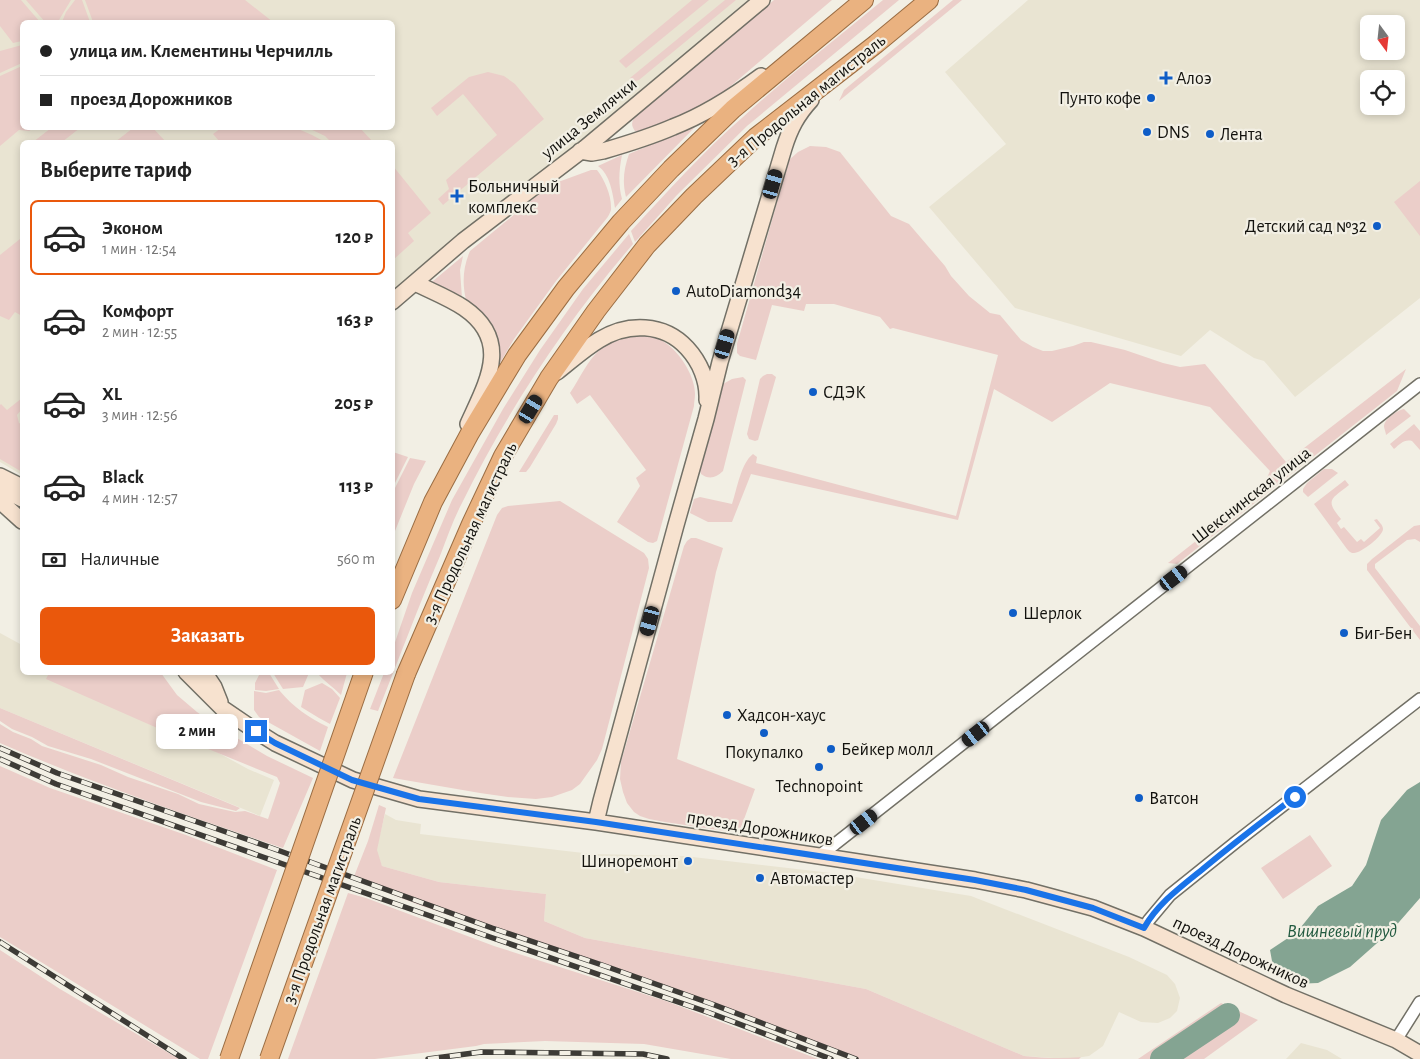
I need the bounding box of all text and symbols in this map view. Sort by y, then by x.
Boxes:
north arrow [1360,15,1405,60]
map controls [1360,15,1405,115]
street label: 3-я Продольная магистраль [724,31,889,170]
text: улица им. Клементины Черчилль [70,42,333,61]
place label: Алоэ [1176,70,1212,88]
button: locate [1360,70,1405,115]
marker: Алоэ [1160,72,1172,84]
street label: улица Землячки [538,75,641,163]
text: проезд Дорожников [70,90,233,109]
place label: Пунто кофе [1059,90,1141,108]
marker: Пунто кофе [1145,92,1157,104]
place label: DNS [1157,124,1189,142]
marker: DNS [1141,126,1153,138]
place label: Лента [1220,126,1263,144]
marker: Лента [1204,128,1216,140]
text: Выберите тариф [40,159,192,181]
car [761,168,784,200]
place label: Больничный комплекс [468,178,560,217]
marker: Больничный комплекс [450,189,464,203]
icon: car [42,215,87,260]
place label: Детский сад №32 [1245,218,1367,236]
text: Эконом [102,219,163,238]
marker: Детский сад №32 [1371,220,1383,232]
text: 120 ₽ [336,228,373,247]
text: 1 мин · 12:54 [102,241,177,257]
place label: AutoDiamond34 [686,283,801,301]
marker: AutoDiamond34 [670,285,682,297]
icon: car [42,298,87,343]
text: Комфорт [102,302,173,321]
text: 163 ₽ [337,311,373,330]
text: 2 мин · 12:55 [102,324,177,340]
car [713,327,736,361]
icon: car [42,381,87,426]
place label: СДЭК [823,384,866,402]
text: XL [102,385,122,404]
marker: СДЭК [807,386,819,398]
car [516,392,545,426]
text: 205 ₽ [334,394,373,413]
text: 3 мин · 12:56 [102,407,177,423]
street label: 3-я Продольная магистраль [421,440,521,627]
street label: Шекснинская улица [1189,444,1314,548]
icon: car [42,464,87,509]
text: Black [102,468,144,487]
text: 113 ₽ [339,477,373,496]
text: 4 мин · 12:57 [102,490,178,506]
icon: cash [40,546,68,574]
text: Наличные [80,550,160,569]
text: 560 m [337,551,375,567]
car [1157,563,1190,593]
car [638,605,661,637]
place label: Шерлок [1023,605,1083,623]
button: Заказать [40,607,375,665]
marker: Шерлок [1007,607,1019,619]
place label: Биг-Бен [1354,625,1412,643]
marker: Биг-Бен [1338,627,1350,639]
place label: Хадсон-хаус [737,707,826,725]
marker: Хадсон-хаус [721,709,733,721]
callout: 2 мин [156,714,238,748]
car [959,719,992,749]
route end [245,720,267,742]
text: 2 мин [178,723,216,739]
marker: Покупалко [758,727,770,739]
place label: Бейкер молл [841,741,934,759]
marker: Бейкер молл [825,743,837,755]
place label: Покупалко [725,744,803,762]
marker: Technopoint [813,761,825,773]
place label: Technopoint [775,778,863,796]
route start [1284,786,1306,808]
place label: Ватсон [1149,790,1199,808]
marker: Ватсон [1133,792,1145,804]
car [847,807,880,837]
street label: проезд Дорожников [685,809,834,849]
street label: 3-я Продольная магистраль [281,814,365,1006]
place label: Шиноремонт [581,853,679,871]
marker: Шиноремонт [682,855,694,867]
place label: Автомастер [770,870,854,888]
marker: Автомастер [754,872,766,884]
street label: проезд Дорожников [1170,913,1311,992]
water label: Вишневый пруд [1287,922,1397,941]

